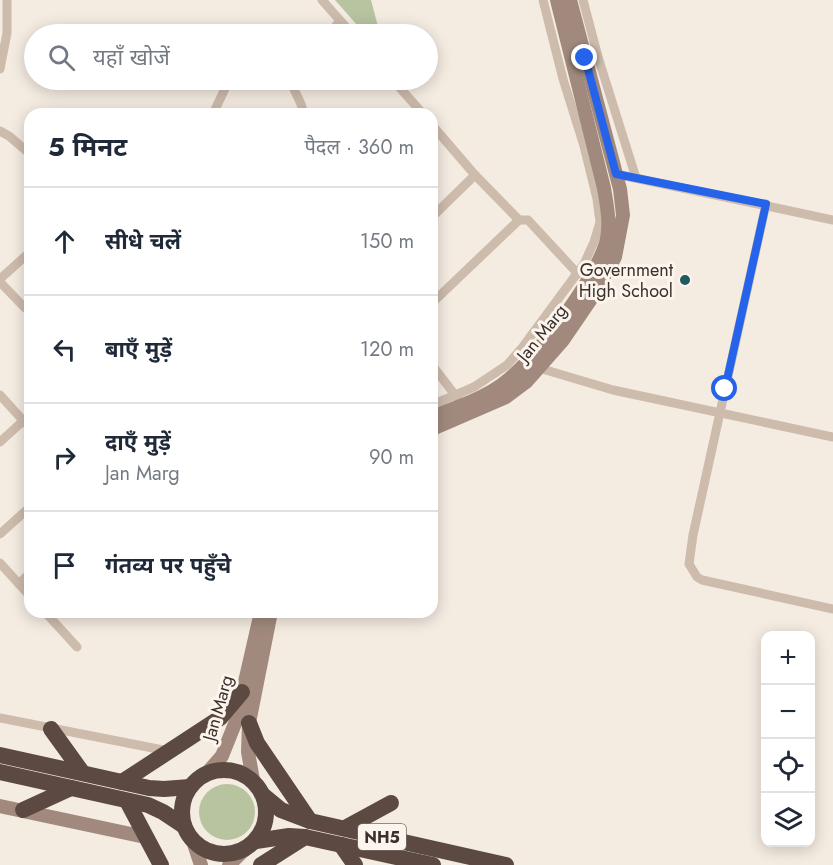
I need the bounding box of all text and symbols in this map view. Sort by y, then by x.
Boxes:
search box [24,24,438,90]
icon: search [45,41,78,74]
text: यहाँ खोजें [93,41,170,73]
route end [571,44,597,70]
text: 5 मिनट [48,128,127,166]
text: पैदल · 360 m [304,133,414,162]
icon: ahead [48,225,81,258]
text: सीधे चलें [105,225,181,257]
text: 150 m [360,227,414,256]
place label: Government High School [579,257,674,304]
marker: Government High School [678,273,692,287]
street label: Jan Marg [509,299,573,369]
icon: left [48,333,81,366]
text: बाएँ मुड़ें [105,333,172,365]
text: 120 m [360,335,414,364]
route start [711,375,737,401]
text: दाएँ मुड़ें [105,426,171,458]
icon: right [48,441,81,474]
text: 90 m [369,443,414,472]
text: Jan Marg [105,459,180,488]
icon: arrive [48,549,81,582]
text: गंतव्य पर पहुँचे [105,549,231,581]
map controls [761,631,815,847]
button: + [761,631,815,685]
street label: Jan Marg [196,672,240,746]
button: − [761,685,815,739]
button: locate [761,739,815,793]
button: layers [761,793,815,847]
road number: NH5 [358,824,406,850]

